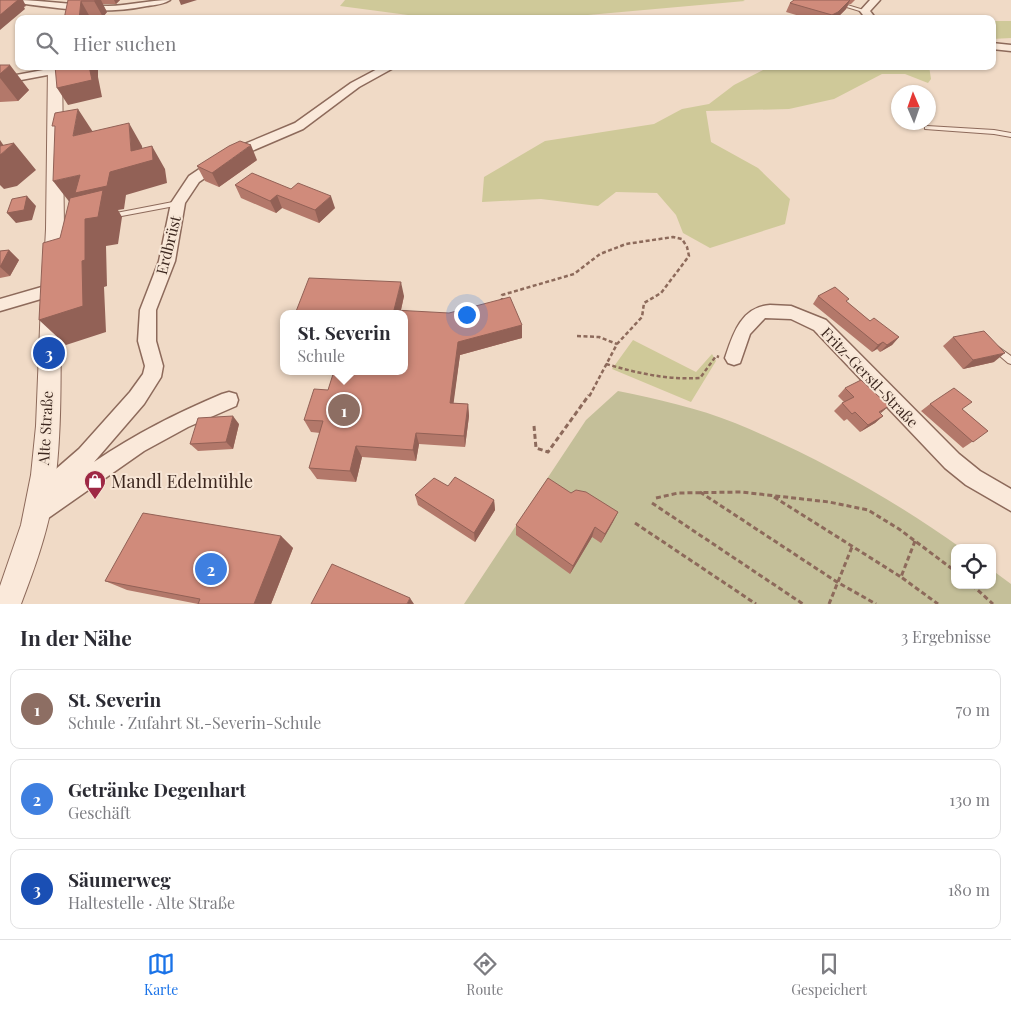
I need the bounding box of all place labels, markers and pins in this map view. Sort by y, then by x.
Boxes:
pin: 3 [33,334,65,372]
pin: 1 [328,391,360,429]
shop icon: Mandl Edelmühle [83,469,107,500]
place label: Mandl Edelmühle [111,469,253,493]
pin: 2 [195,550,227,588]

